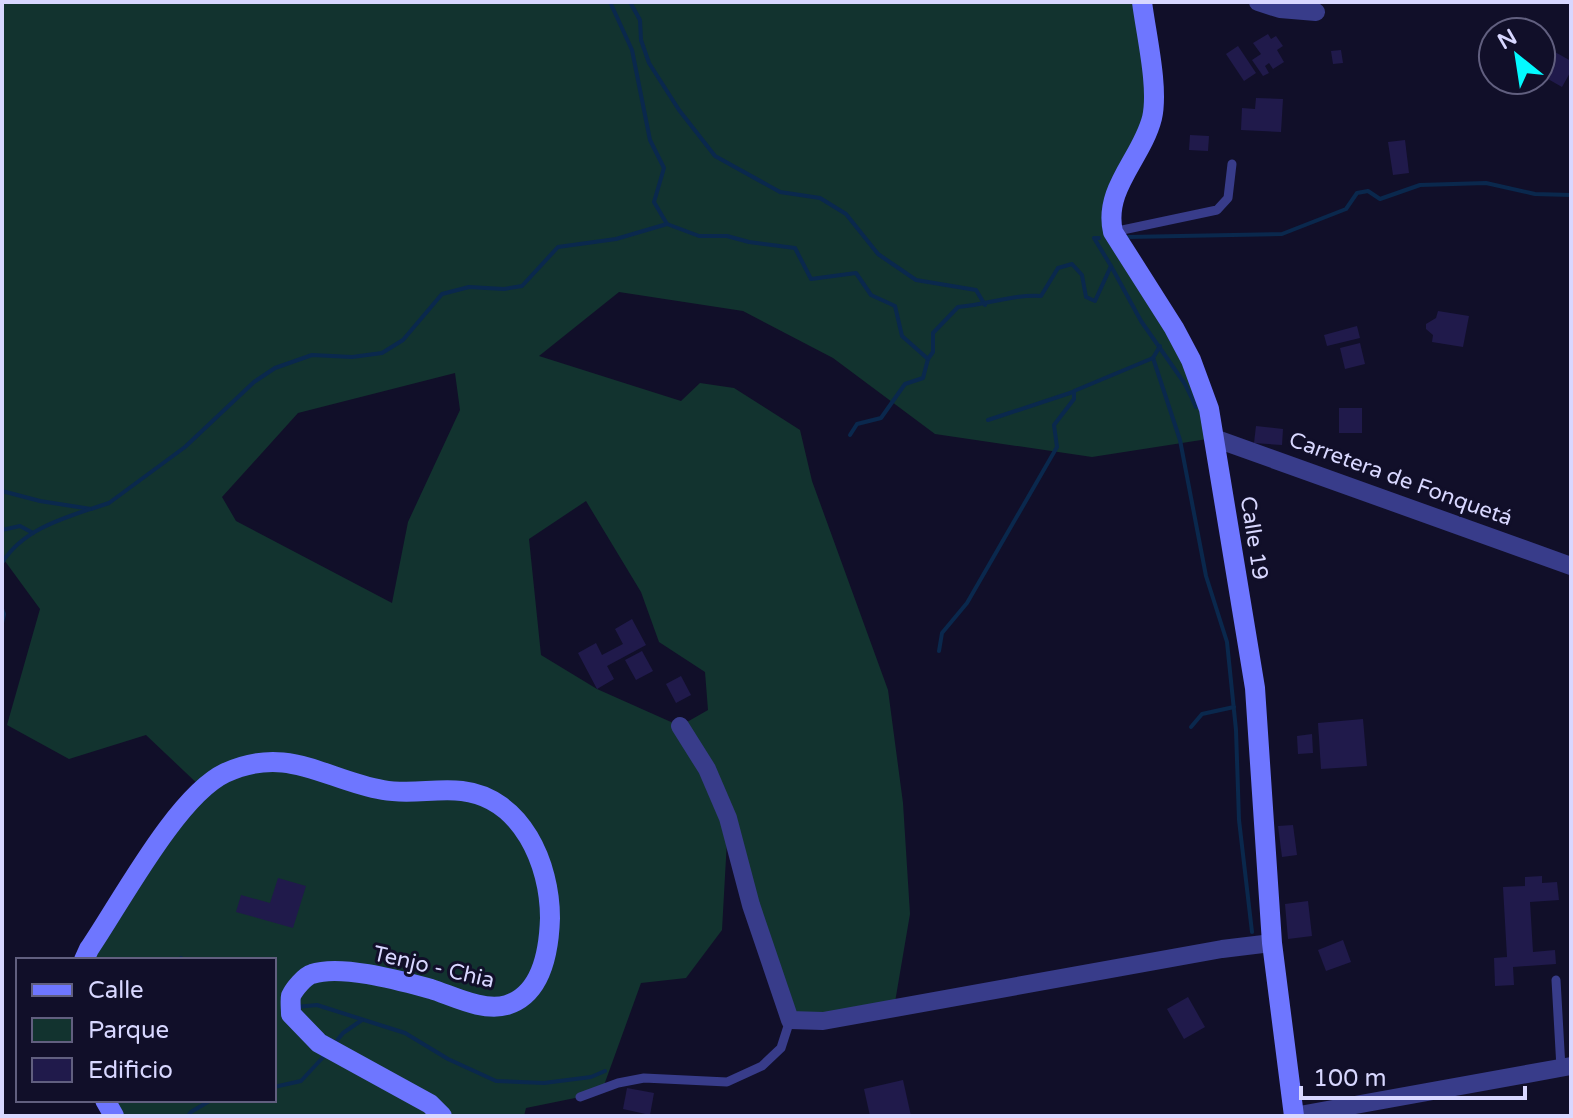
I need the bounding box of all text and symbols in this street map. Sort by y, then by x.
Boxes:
north arrow [1477,16,1557,96]
text: N [1493,24,1522,55]
street label: Carretera de Fonquetá [1285,426,1516,531]
street label: Calle 19 [1235,494,1273,582]
street label: Tenjo - Chia [371,940,497,994]
legend [16,958,276,1102]
text: Calle [88,976,144,1005]
text: Parque [88,1016,169,1045]
scale bar [1301,1050,1525,1100]
text: Edificio [88,1056,173,1085]
text: 100 m [1313,1064,1387,1093]

